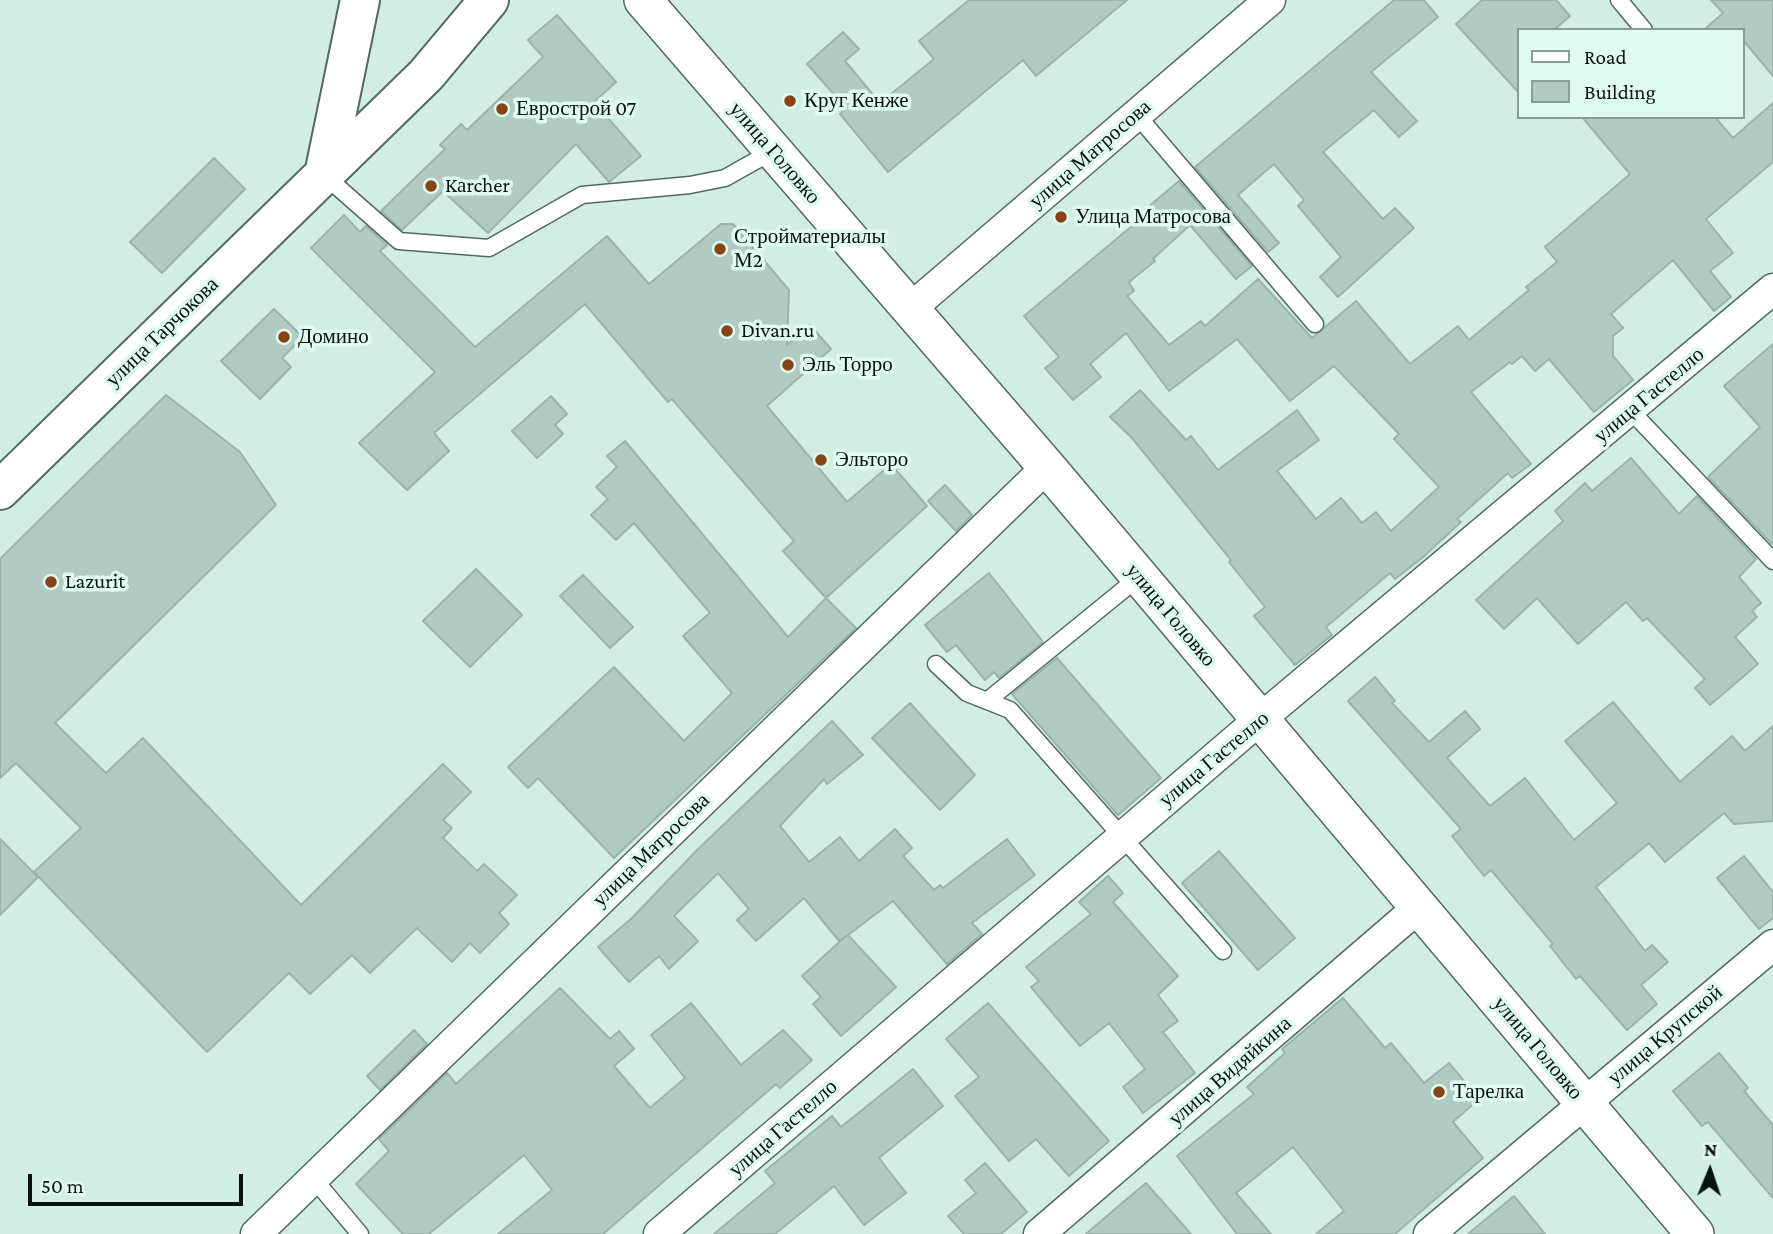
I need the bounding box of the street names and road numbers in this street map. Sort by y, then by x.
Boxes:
street label: улица Матросова [1024,94,1156,214]
street label: улица Головко [724,97,826,209]
street label: улица Тарчокова [100,272,224,392]
street label: улица Гастелло [1589,342,1709,448]
street label: улица Головко [1121,558,1221,672]
street label: улица Гастелло [1154,706,1274,812]
street label: улица Матросова [587,788,715,912]
street label: улица Крупской [1603,980,1727,1090]
street label: улица Головко [1488,991,1588,1105]
street label: улица Видяйкина [1163,1011,1297,1131]
street label: улица Гастелло [723,1074,843,1182]

